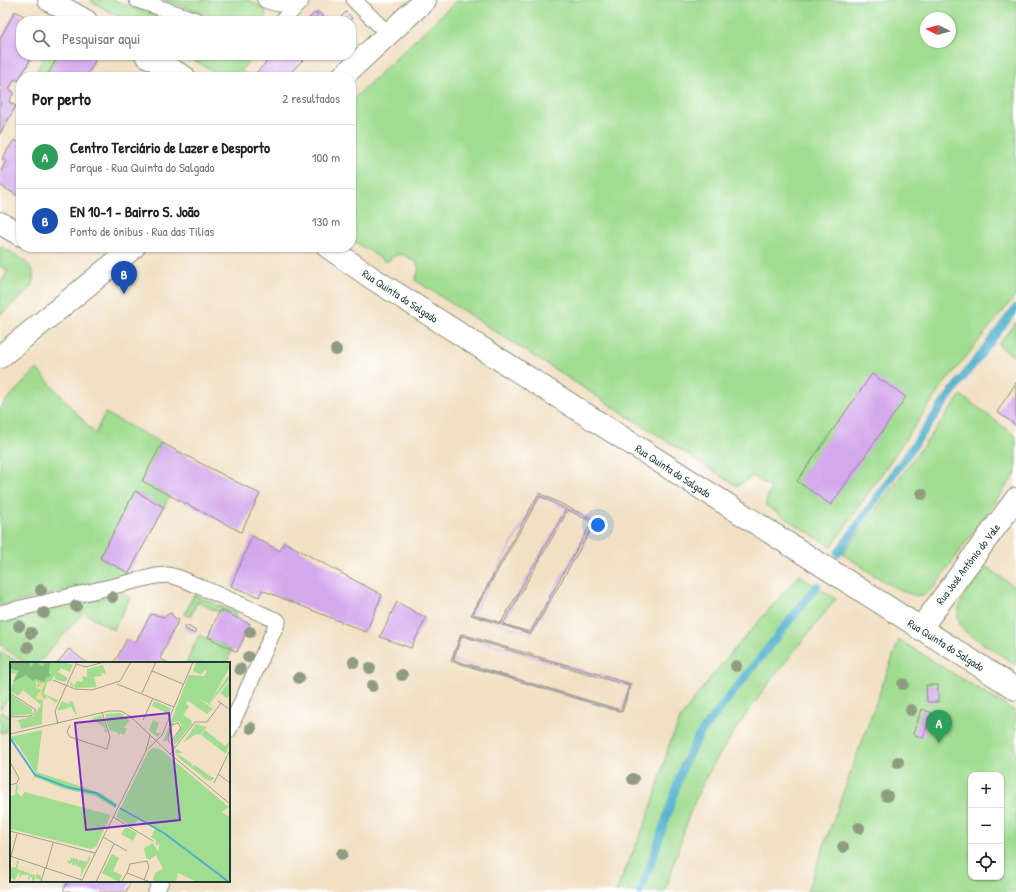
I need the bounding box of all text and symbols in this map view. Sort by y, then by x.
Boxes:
north arrow [920,12,956,48]
search box [16,16,356,60]
icon: search [30,27,52,49]
text: Pesquisar aqui [62,28,140,49]
text: Por perto [32,87,91,110]
text: 2 resultados [282,89,340,107]
text: Centro Terciário de Lazer e Desporto [70,137,270,158]
text: A [42,148,48,166]
text: 100 m [312,148,340,166]
text: Parque · Rua Quinta do Salgado [70,158,215,176]
text: EN 10-1 - Bairro S. João [70,201,200,222]
text: B [42,212,48,230]
text: 130 m [312,212,340,230]
text: Ponto de ônibus · Rua das Tílias [70,222,214,240]
pin: B [111,261,137,294]
street label: Rua Quinta do Salgado [360,266,441,326]
street label: Rua Quinta do Salgado [633,441,714,501]
your location [588,515,608,535]
street label: Rua José António do Vale [933,520,1003,607]
street label: Rua Quinta do Salgado [905,616,987,674]
inset map [10,662,230,882]
pin: A [926,710,952,743]
map controls [968,772,1004,880]
button: + [968,772,1004,808]
button: − [968,808,1004,844]
button: locate [968,844,1004,880]

